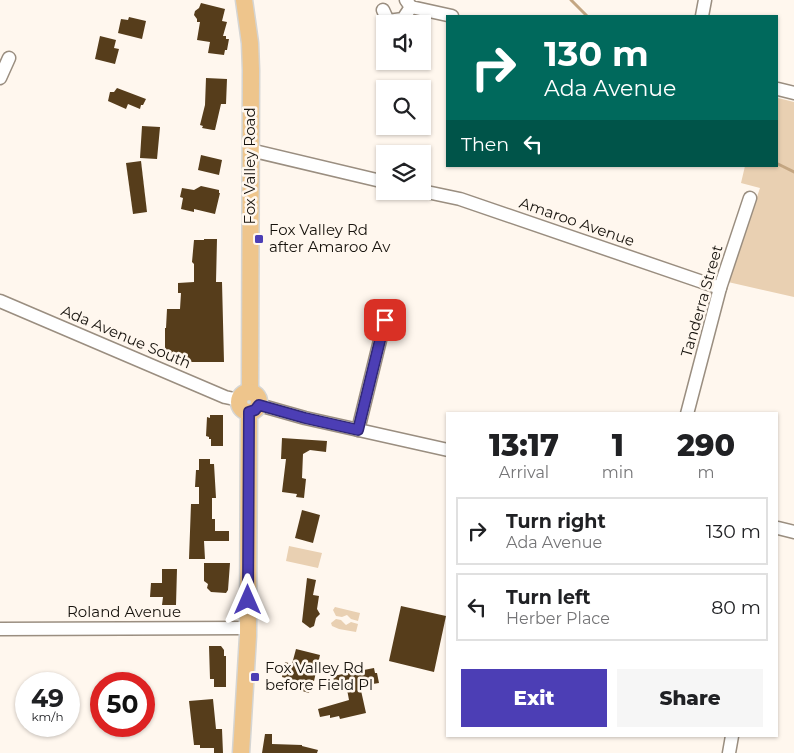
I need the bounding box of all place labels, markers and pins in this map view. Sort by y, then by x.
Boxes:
place label: Fox Valley Rd after Amaroo Av [269,220,391,256]
marker: Fox Valley Rd after Amaroo Av [253,233,265,245]
pin [364,299,406,341]
place label: Fox Valley Rd before Field Pl [265,658,373,694]
marker: Fox Valley Rd before Field Pl [249,671,261,683]

